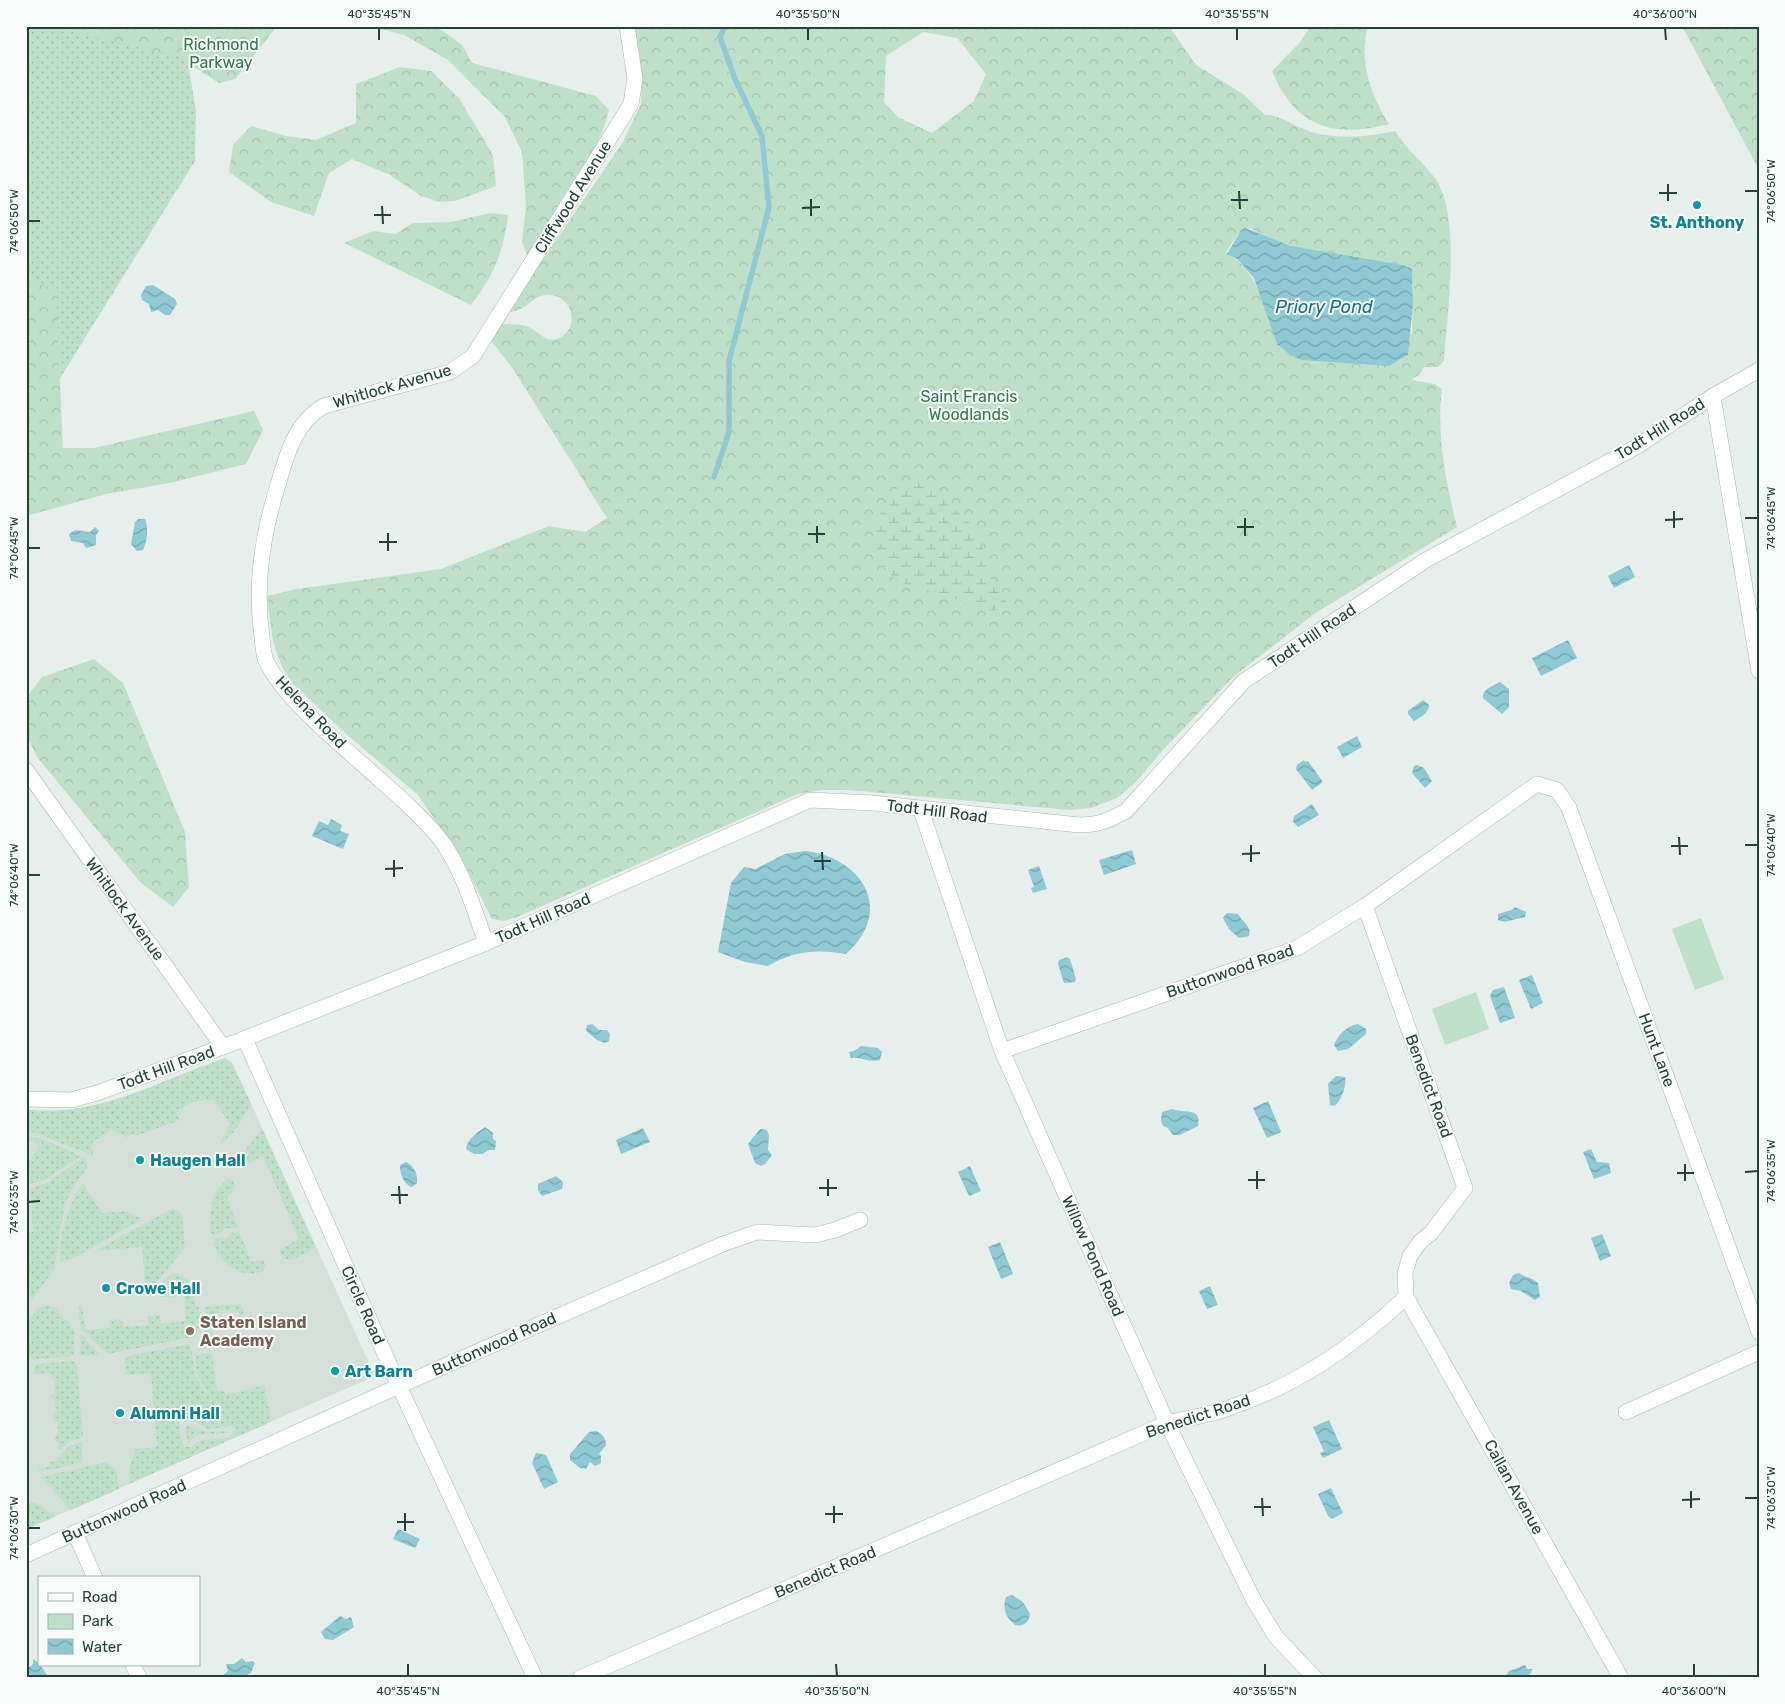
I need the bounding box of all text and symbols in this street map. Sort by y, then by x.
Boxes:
text: 40°35'45"N [347,7,411,21]
text: 40°35'50"N [776,7,840,21]
text: 40°35'55"N [1205,7,1269,21]
text: 40°36'00"N [1633,7,1697,21]
park label: Richmond Parkway [183,35,259,72]
street label: Cliffwood Avenue [531,137,615,257]
text: 74°06'50"W [1764,159,1778,223]
text: 74°06'50"W [7,189,21,253]
marker: St. Anthony [1691,199,1703,211]
place label: St. Anthony [1650,213,1745,232]
water label: Priory Pond [1275,296,1373,318]
street label: Whitlock Avenue [331,360,453,412]
park label: Saint Francis Woodlands [921,387,1017,424]
street label: Todt Hill Road [1612,394,1708,464]
text: 74°06'45"W [1764,486,1778,549]
text: 74°06'45"W [7,516,21,579]
street label: Todt Hill Road [1265,600,1359,672]
street label: Helena Road [272,672,350,752]
street label: Todt Hill Road [885,795,989,827]
text: 74°06'40"W [1764,813,1778,877]
text: 74°06'40"W [7,843,21,907]
street label: Whitlock Avenue [81,854,169,964]
street label: Todt Hill Road [493,889,593,947]
street label: Buttonwood Road [1164,940,1296,1002]
street label: Hunt Lane [1635,1010,1679,1090]
street label: Benedict Road [1401,1032,1457,1140]
street label: Todt Hill Road [115,1042,217,1094]
text: 74°06'35"W [1764,1139,1778,1203]
place label: Haugen Hall [150,1151,245,1170]
marker: Haugen Hall [134,1154,146,1166]
text: 74°06'35"W [7,1170,21,1234]
street label: Willow Pond Road [1058,1193,1128,1319]
street label: Circle Road [337,1263,389,1347]
place label: Crowe Hall [116,1279,201,1298]
marker: Crowe Hall [100,1282,112,1294]
street label: Buttonwood Road [429,1308,559,1380]
place label: Staten Island Academy [200,1313,307,1350]
marker: Staten Island Academy [184,1325,196,1337]
place label: Art Barn [345,1362,413,1381]
marker: Art Barn [329,1365,341,1377]
street label: Benedict Road [1143,1390,1253,1442]
place label: Alumni Hall [130,1404,220,1423]
marker: Alumni Hall [114,1407,126,1419]
street label: Callan Avenue [1480,1436,1548,1538]
text: 74°06'30"W [1764,1466,1778,1530]
street label: Buttonwood Road [59,1475,189,1547]
text: 74°06'30"W [7,1496,21,1560]
street label: Benedict Road [771,1542,879,1602]
legend [38,1576,200,1666]
text: Road [82,1588,118,1606]
text: Park [82,1612,113,1630]
text: Water [82,1638,122,1656]
text: 40°35'45"N [376,1684,440,1698]
text: 40°35'50"N [805,1684,869,1698]
text: 40°35'55"N [1233,1684,1297,1698]
text: 40°36'00"N [1662,1684,1726,1698]

